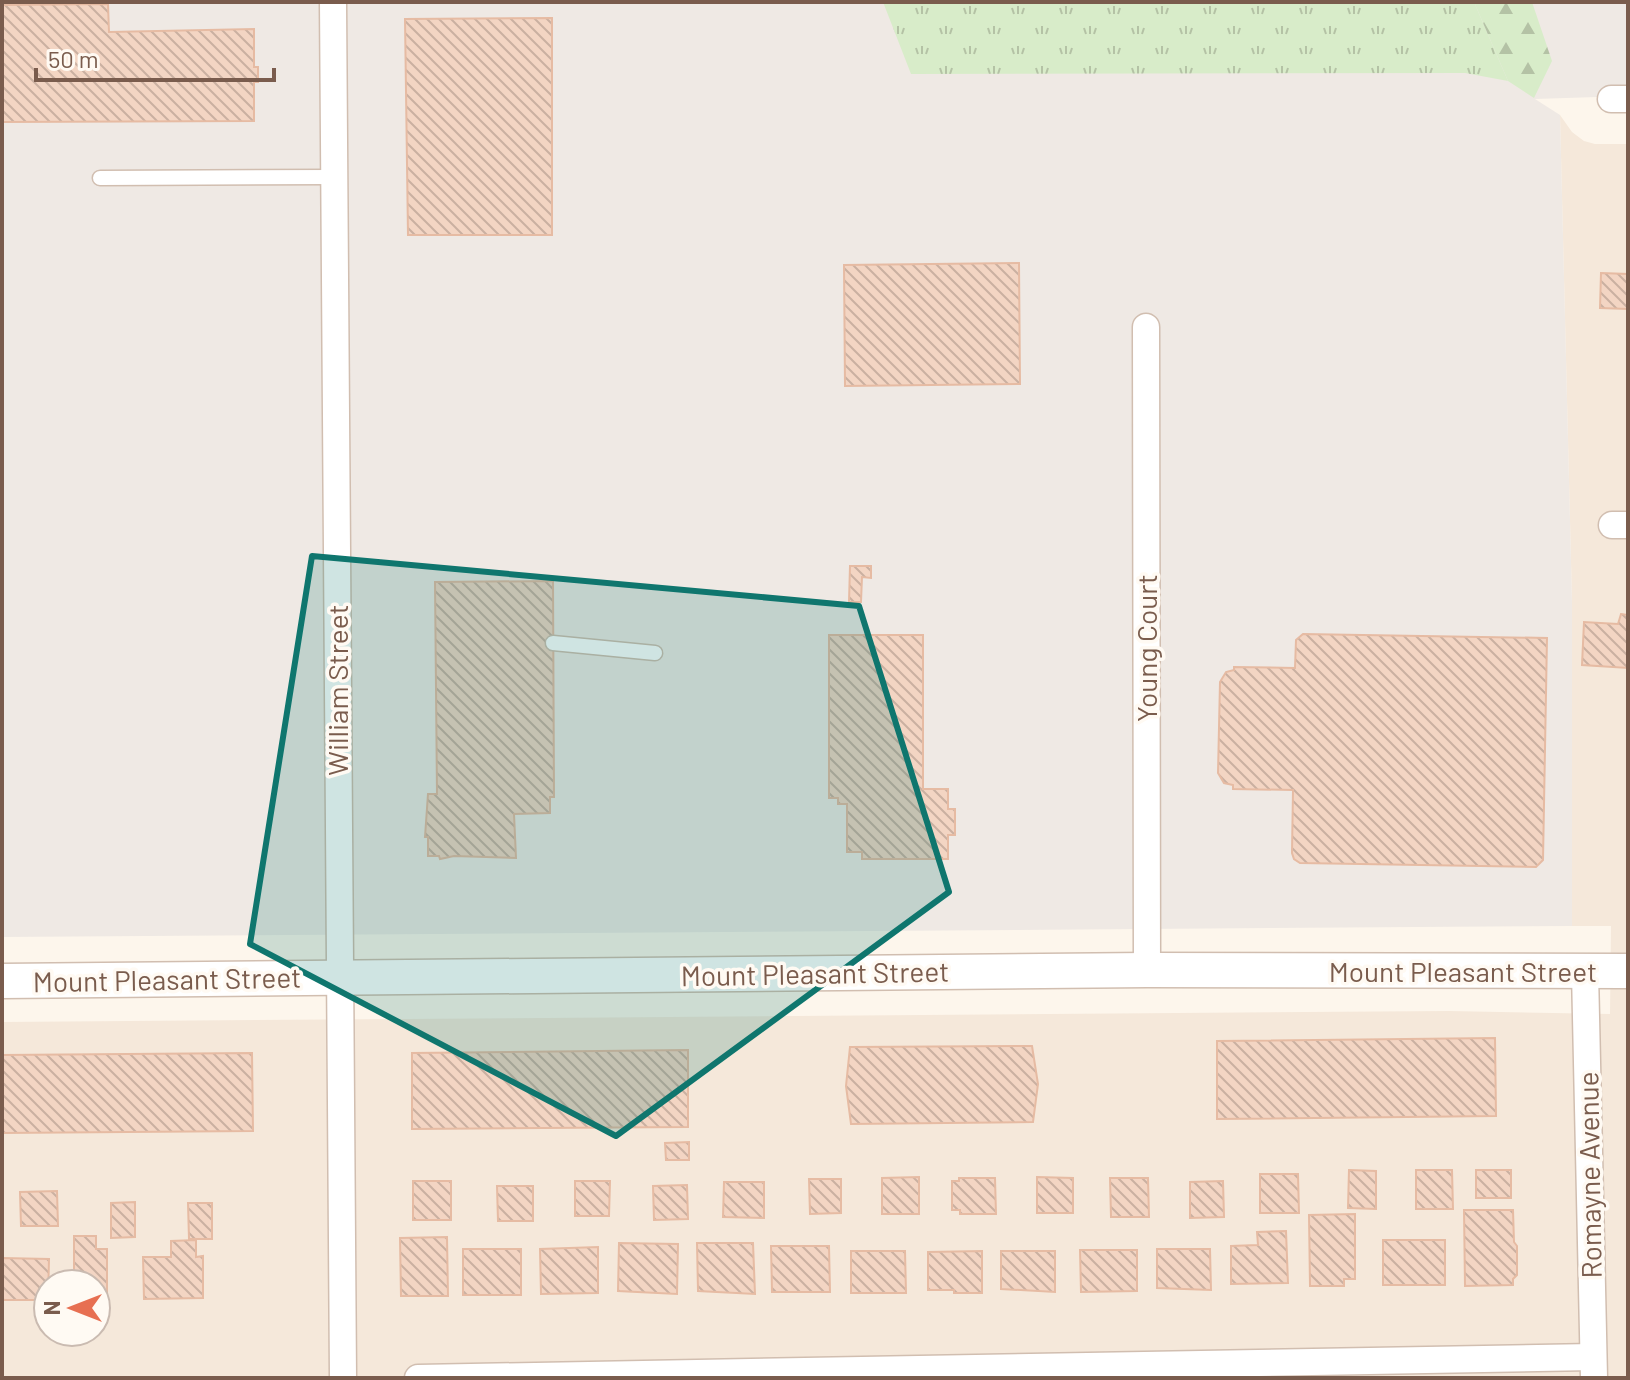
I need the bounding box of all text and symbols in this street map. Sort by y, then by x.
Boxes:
scale bar [36,32,274,82]
text: 50 m [48,44,99,73]
street label: Young Court [1129,574,1163,722]
street label: William Street [320,604,354,776]
street label: Mount Pleasant Street [681,954,949,992]
street label: Mount Pleasant Street [1329,954,1597,988]
street label: Mount Pleasant Street [33,960,301,998]
street label: Romayne Avenue [1570,1071,1608,1279]
north arrow [32,1268,112,1348]
text: N [38,1301,64,1315]

